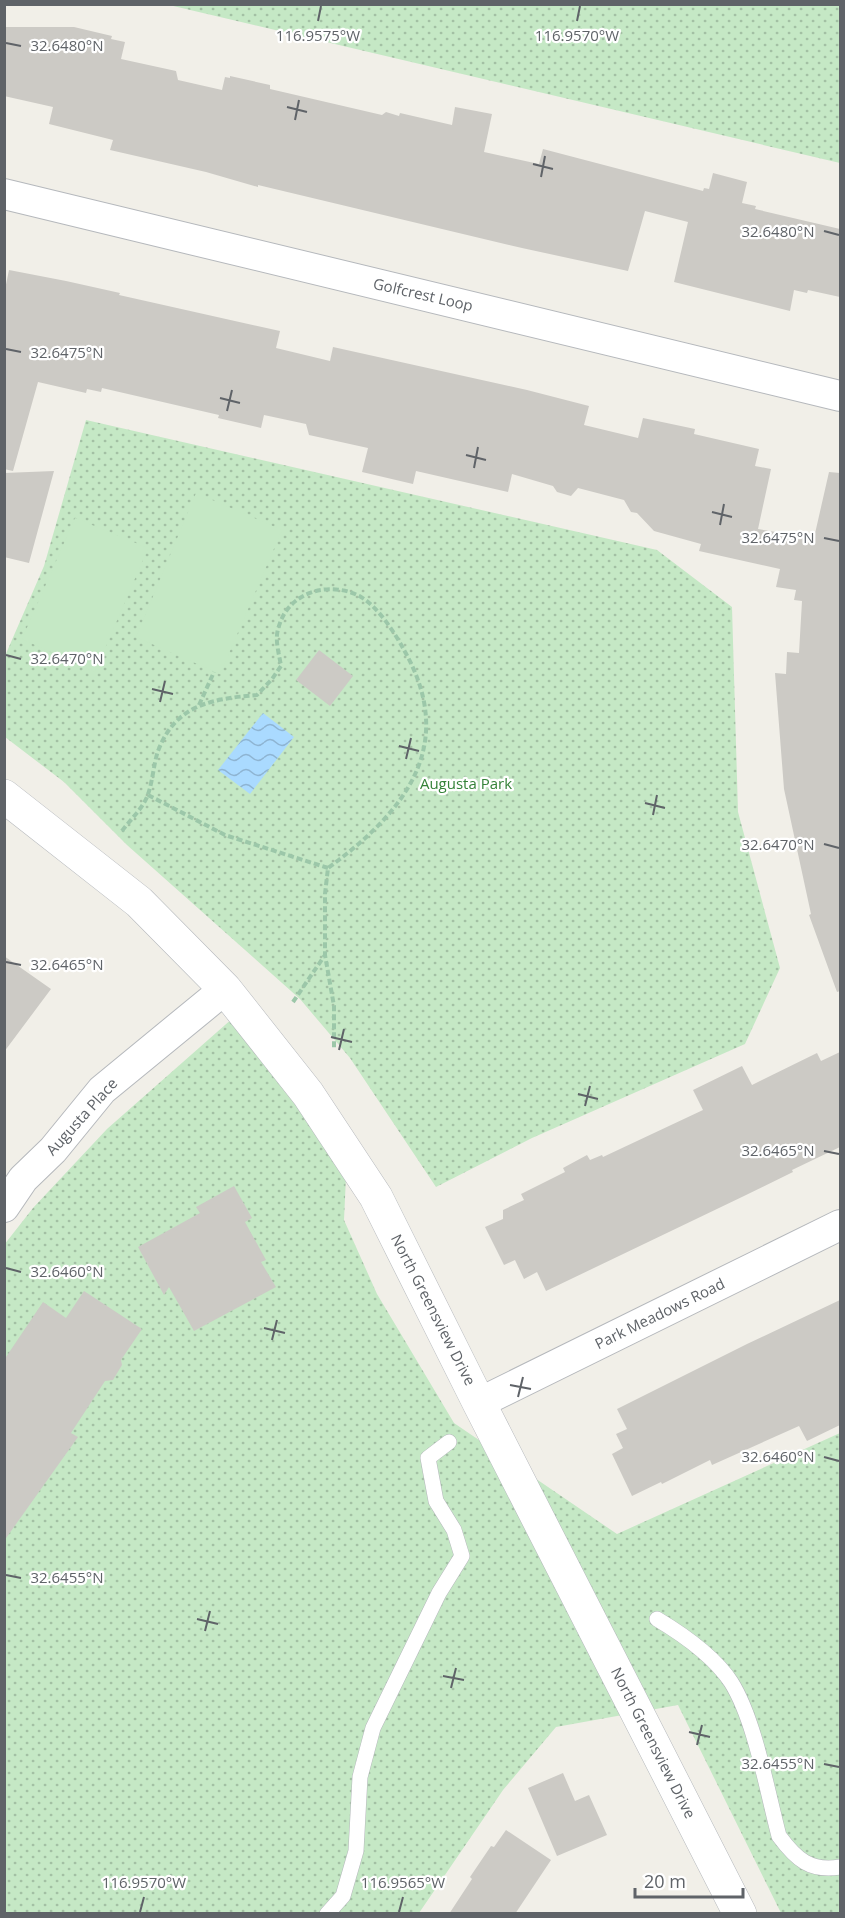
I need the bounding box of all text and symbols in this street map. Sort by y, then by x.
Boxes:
text: 116.9575°W [276,25,360,45]
text: 116.9570°W [535,25,619,45]
text: 32.6480°N [30,35,104,55]
text: 32.6480°N [741,221,815,241]
street label: Golfcrest Loop [371,273,475,315]
text: 32.6475°N [30,342,104,362]
text: 32.6475°N [741,527,815,547]
text: 32.6470°N [30,648,104,668]
park label: Augusta Park [420,773,512,793]
text: 32.6470°N [741,834,815,854]
text: 32.6465°N [30,954,104,974]
street label: Augusta Place [41,1073,121,1159]
text: 32.6465°N [741,1140,815,1160]
street label: North Greensview Drive [387,1231,481,1389]
text: 32.6460°N [30,1261,104,1281]
street label: Park Meadows Road [591,1273,728,1353]
text: 32.6460°N [741,1446,815,1466]
text: 32.6455°N [30,1567,104,1587]
street label: North Greensview Drive [607,1664,701,1822]
text: 32.6455°N [741,1753,815,1773]
scale bar [635,1861,743,1899]
text: 20 m [644,1869,686,1893]
text: 116.9570°W [102,1872,186,1892]
text: 116.9565°W [361,1872,445,1892]

